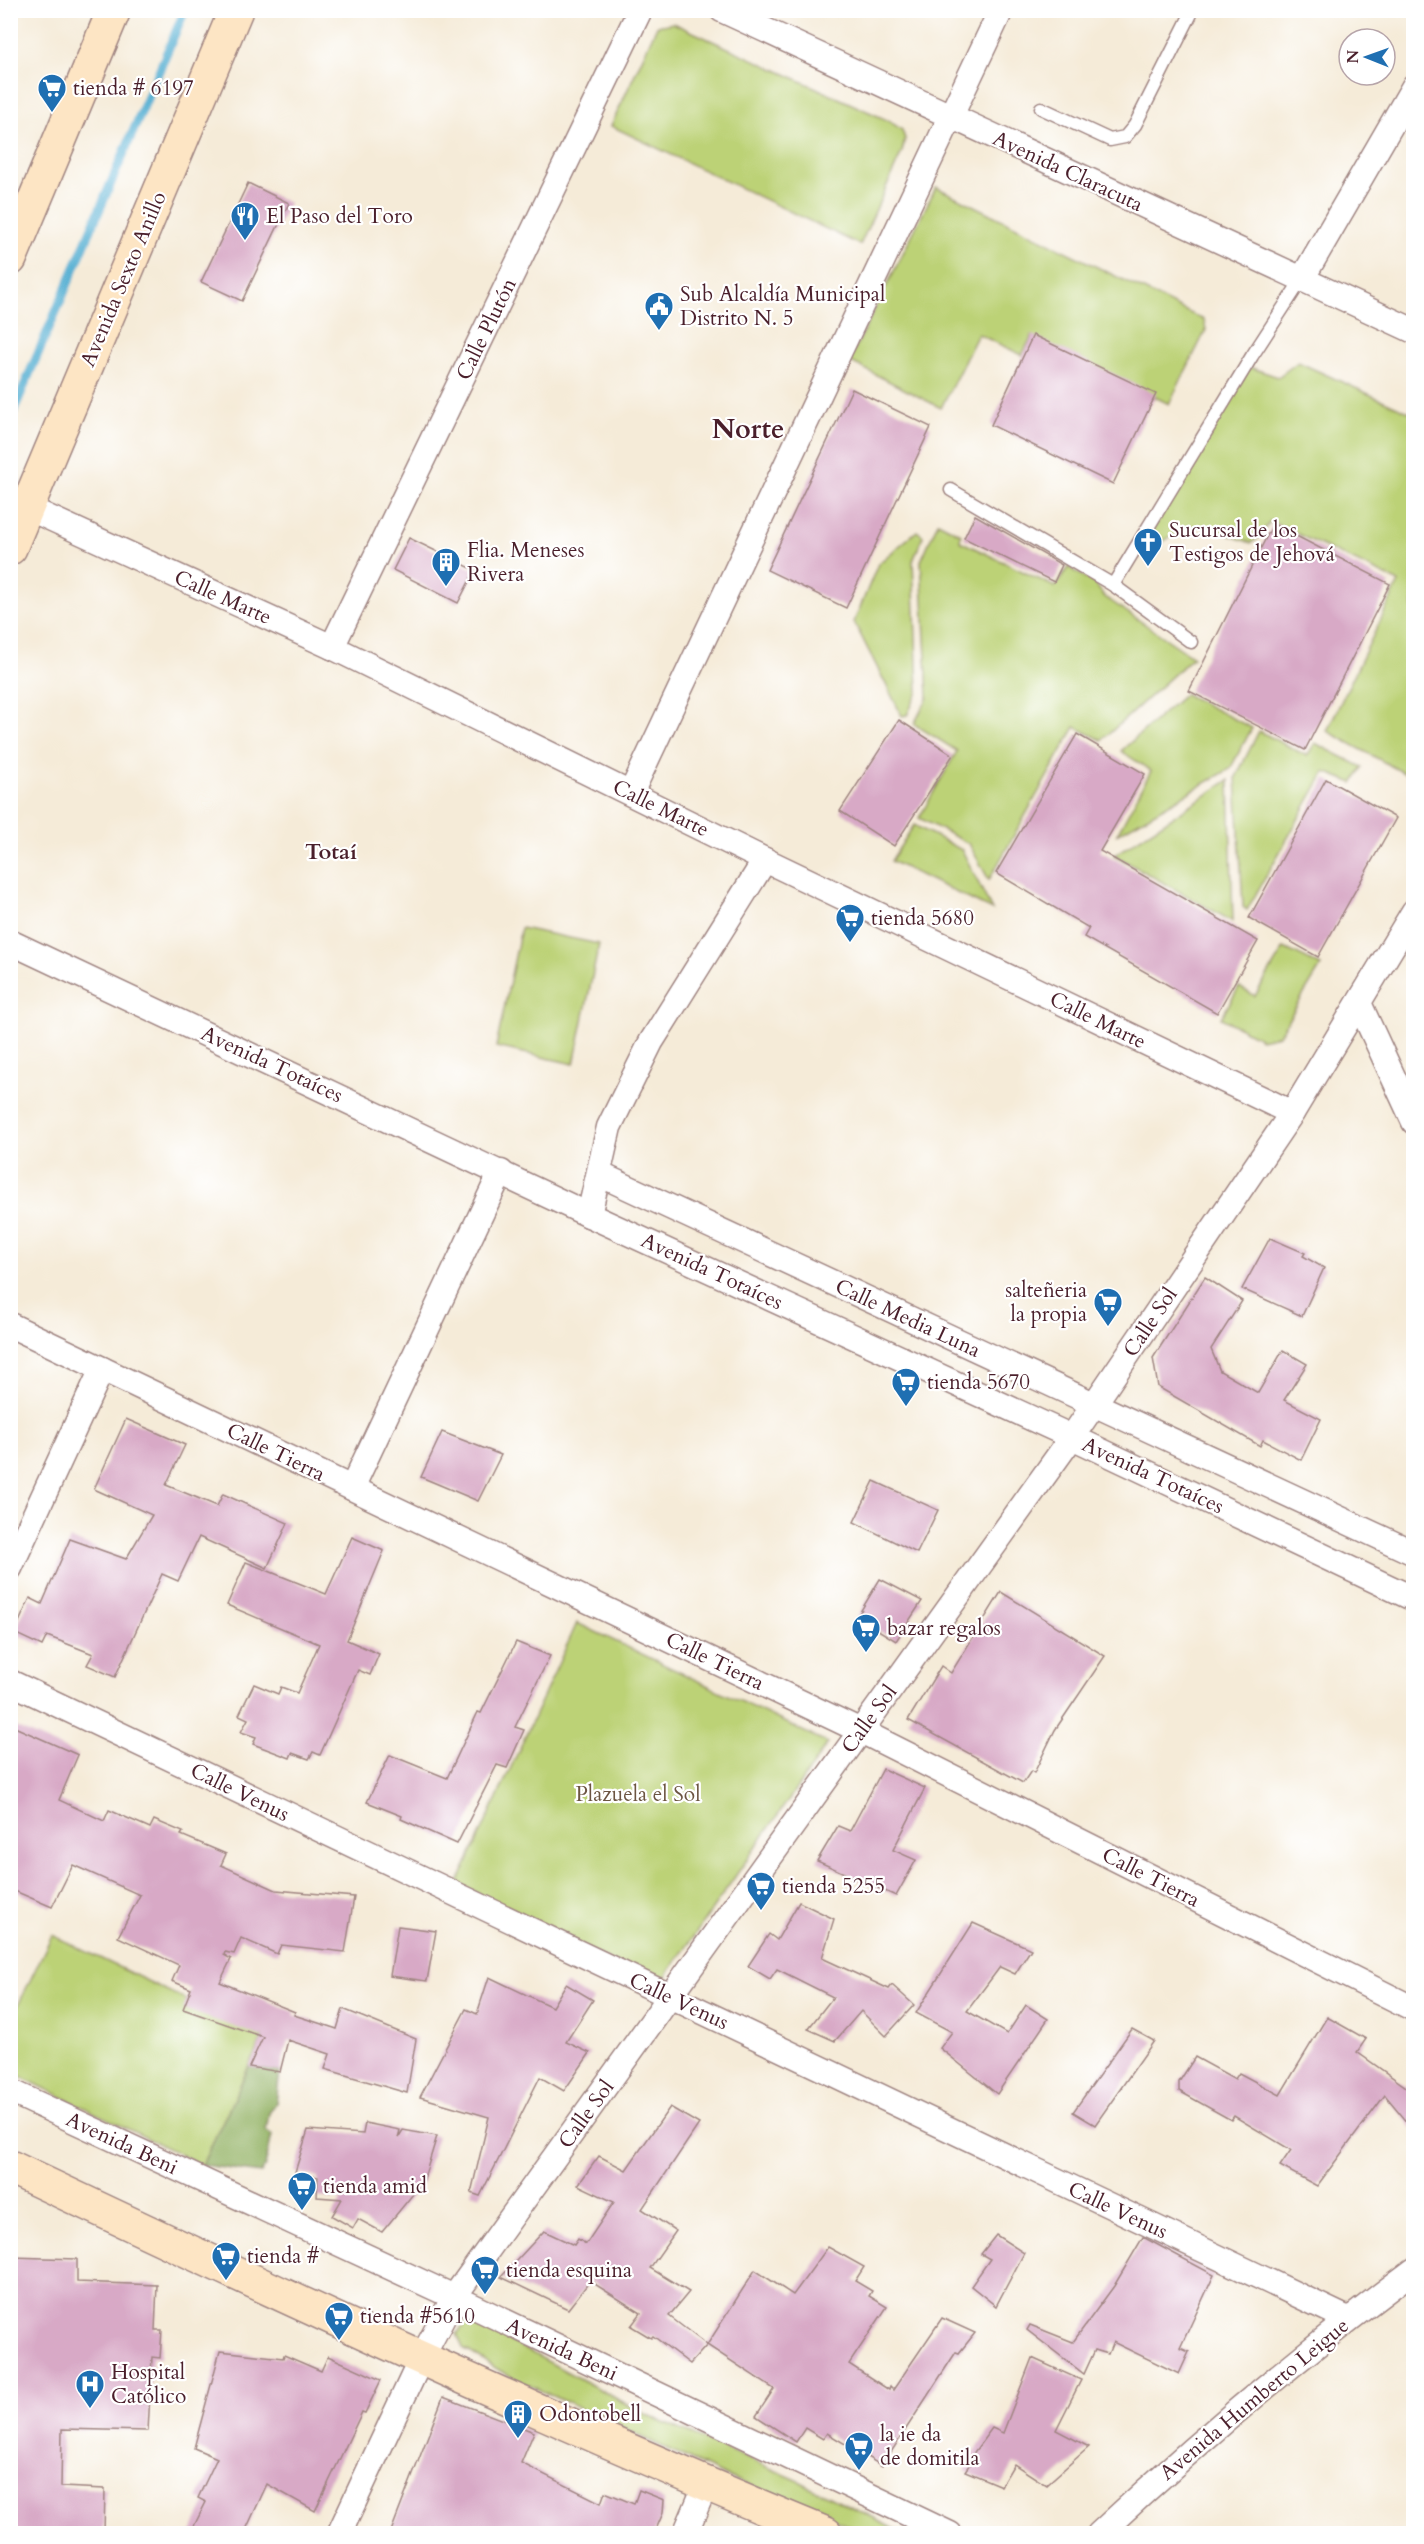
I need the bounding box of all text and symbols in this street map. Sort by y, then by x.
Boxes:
north arrow [1337,27,1397,87]
text: N [1342,50,1364,64]
supermarket icon: tienda # 6197 [36,72,68,114]
place label: tienda # 6197 [73,74,194,103]
street label: Avenida Claracuta [988,124,1148,219]
street label: Avenida Sexto Anillo [73,187,173,371]
restaurant icon: El Paso del Toro [229,200,261,242]
place label: El Paso del Toro [266,202,413,231]
street label: Calle Plutón [449,273,524,385]
place label: Sub Alcaldía Municipal Distrito N. 5 [680,280,885,333]
public building icon: Sub Alcaldía Municipal Distrito N. 5 [643,290,675,332]
district label: Norte [712,411,784,448]
place label: Sucursal de los Testigos de Jehová [1169,516,1335,569]
church icon: Sucursal de los Testigos de Jehová [1132,526,1164,568]
place label: Flia. Meneses Rivera [467,536,585,589]
building icon: Flia. Meneses Rivera [430,546,462,588]
street label: Calle Marte [170,563,276,632]
street label: Calle Marte [608,773,714,844]
district label: Totaí [305,837,357,867]
supermarket icon: tienda 5680 [834,902,866,944]
place label: tienda 5680 [871,904,974,933]
street label: Calle Marte [1045,985,1151,1056]
street label: Avenida Totaíces [196,1019,347,1110]
street label: Avenida Totaíces [636,1226,787,1317]
street label: Calle Media Luna [830,1272,985,1365]
place label: salteñeria la propia [1005,1276,1087,1329]
street label: Calle Sol [1117,1282,1184,1363]
supermarket icon: salteñeria la propia [1092,1286,1124,1328]
supermarket icon: tienda 5670 [890,1366,922,1408]
place label: tienda 5670 [927,1368,1030,1397]
street label: Calle Tierra [222,1416,330,1489]
street label: Avenida Totaíces [1077,1430,1228,1521]
supermarket icon: bazar regalos [850,1612,882,1654]
place label: bazar regalos [887,1614,1001,1643]
street label: Calle Tierra [661,1625,769,1698]
street label: Calle Sol [835,1679,904,1759]
street label: Calle Venus [186,1756,294,1829]
park label: Plazuela el Sol [575,1780,701,1809]
street label: Calle Tierra [1097,1840,1205,1914]
supermarket icon: tienda 5255 [745,1870,777,1912]
place label: tienda 5255 [782,1872,885,1901]
street label: Calle Venus [624,1966,733,2037]
street label: Calle Sol [552,2074,621,2154]
street label: Avenida Beni [61,2105,183,2182]
supermarket icon: tienda amid [286,2170,318,2212]
place label: tienda amid [323,2172,427,2201]
street label: Calle Venus [1063,2175,1172,2246]
supermarket icon: tienda # [210,2240,242,2282]
place label: tienda # [247,2242,320,2271]
supermarket icon: tienda esquina [469,2254,501,2296]
place label: tienda esquina [506,2256,632,2285]
supermarket icon: tienda #5610 [323,2300,355,2342]
place label: tienda #5610 [360,2302,475,2331]
street label: Avenida Beni [501,2311,623,2388]
street label: Avenida Humberto Leigue [1154,2312,1355,2487]
place label: Hospital Católico [111,2358,186,2411]
hospital icon: Hospital Católico [74,2368,106,2410]
building icon: Odontobell [502,2398,534,2440]
place label: Odontobell [539,2400,641,2429]
place label: la ie da de domitila [880,2420,980,2473]
supermarket icon: la ie da de domitila [843,2430,875,2472]

